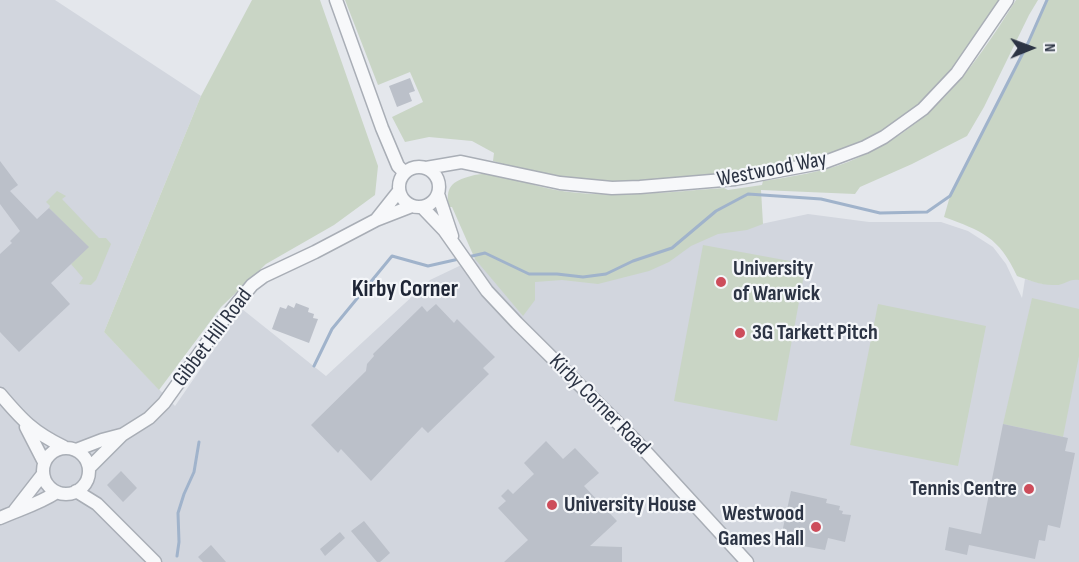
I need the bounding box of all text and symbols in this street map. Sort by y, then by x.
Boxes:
north arrow [1001,18,1061,78]
text: N [1040,43,1059,52]
street label: Westwood Way [715,146,829,194]
place label: University of Warwick [733,256,820,308]
marker: University of Warwick [714,275,728,289]
district label: Kirby Corner [352,276,458,304]
street label: Gibbet Hill Road [168,284,258,392]
place label: 3G Tarkett Pitch [752,320,878,346]
marker: 3G Tarkett Pitch [733,326,747,340]
street label: Kirby Corner Road [543,349,655,461]
place label: Tennis Centre [910,476,1017,502]
marker: Tennis Centre [1022,482,1036,496]
place label: University House [564,492,696,518]
marker: University House [545,498,559,512]
place label: Westwood Games Hall [718,501,804,552]
marker: Westwood Games Hall [809,520,823,534]

